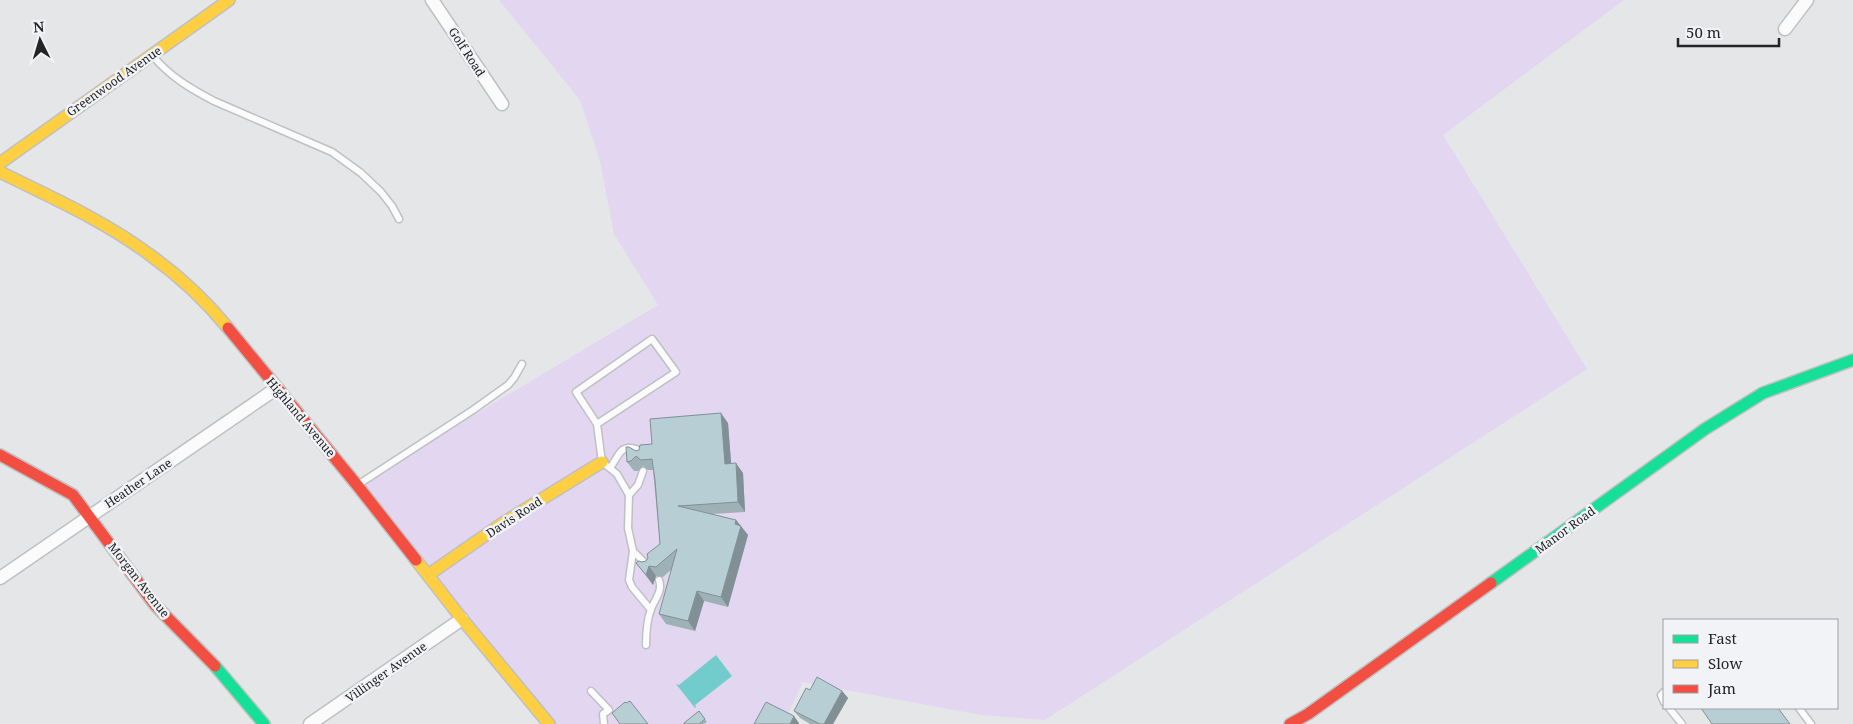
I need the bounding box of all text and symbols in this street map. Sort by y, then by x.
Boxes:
north arrow [15,15,65,65]
scale bar [1678,15,1779,47]
text: N [32,17,45,36]
text: 50 m [1686,22,1721,42]
street label: Golf Road [445,24,490,81]
street label: Greenwood Avenue [63,42,165,120]
street label: Highland Avenue [263,374,339,460]
street label: Heather Lane [101,454,175,512]
street label: Davis Road [483,492,546,541]
street label: Manor Road [1532,502,1599,558]
street label: Morgan Avenue [104,539,174,621]
legend [1663,619,1838,709]
text: Fast [1708,628,1737,648]
street label: Villinger Avenue [342,638,430,706]
text: Slow [1708,653,1742,673]
text: Jam [1707,678,1736,698]

